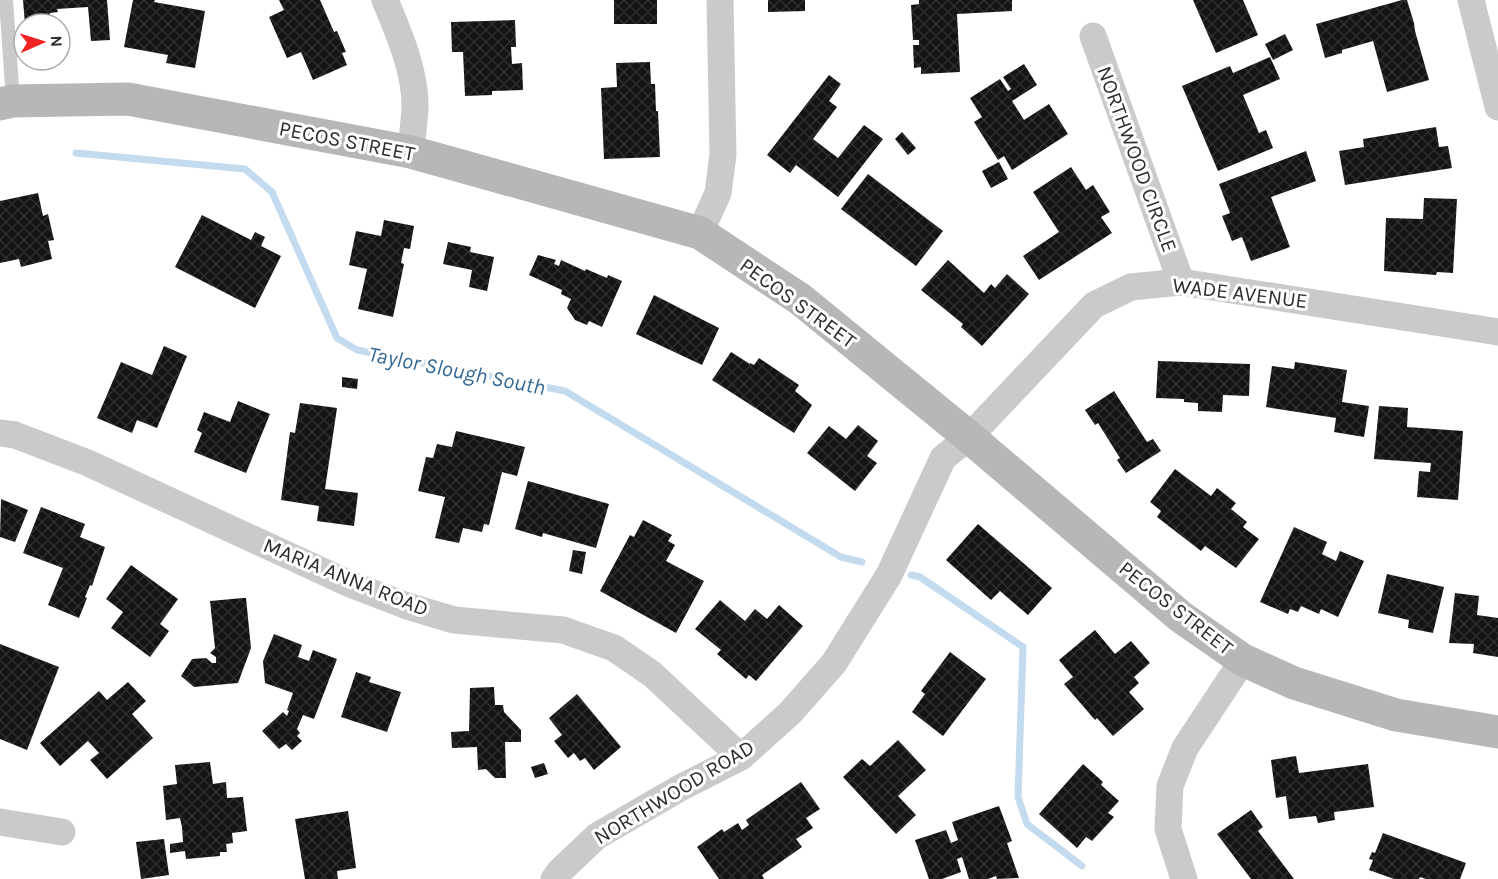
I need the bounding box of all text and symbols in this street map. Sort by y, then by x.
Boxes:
north arrow [12,12,72,72]
text: N [47,35,66,47]
street label: NORTHWOOD CIRCLE [1092,63,1182,255]
street label: PECOS STREET [277,116,417,166]
street label: PECOS STREET [735,253,861,353]
street label: WADE AVENUE [1171,273,1309,313]
water label: Taylor Slough South [366,341,548,401]
street label: MARIA ANNA ROAD [260,533,432,621]
street label: PECOS STREET [1114,556,1238,660]
street label: NORTHWOOD ROAD [590,735,758,849]

